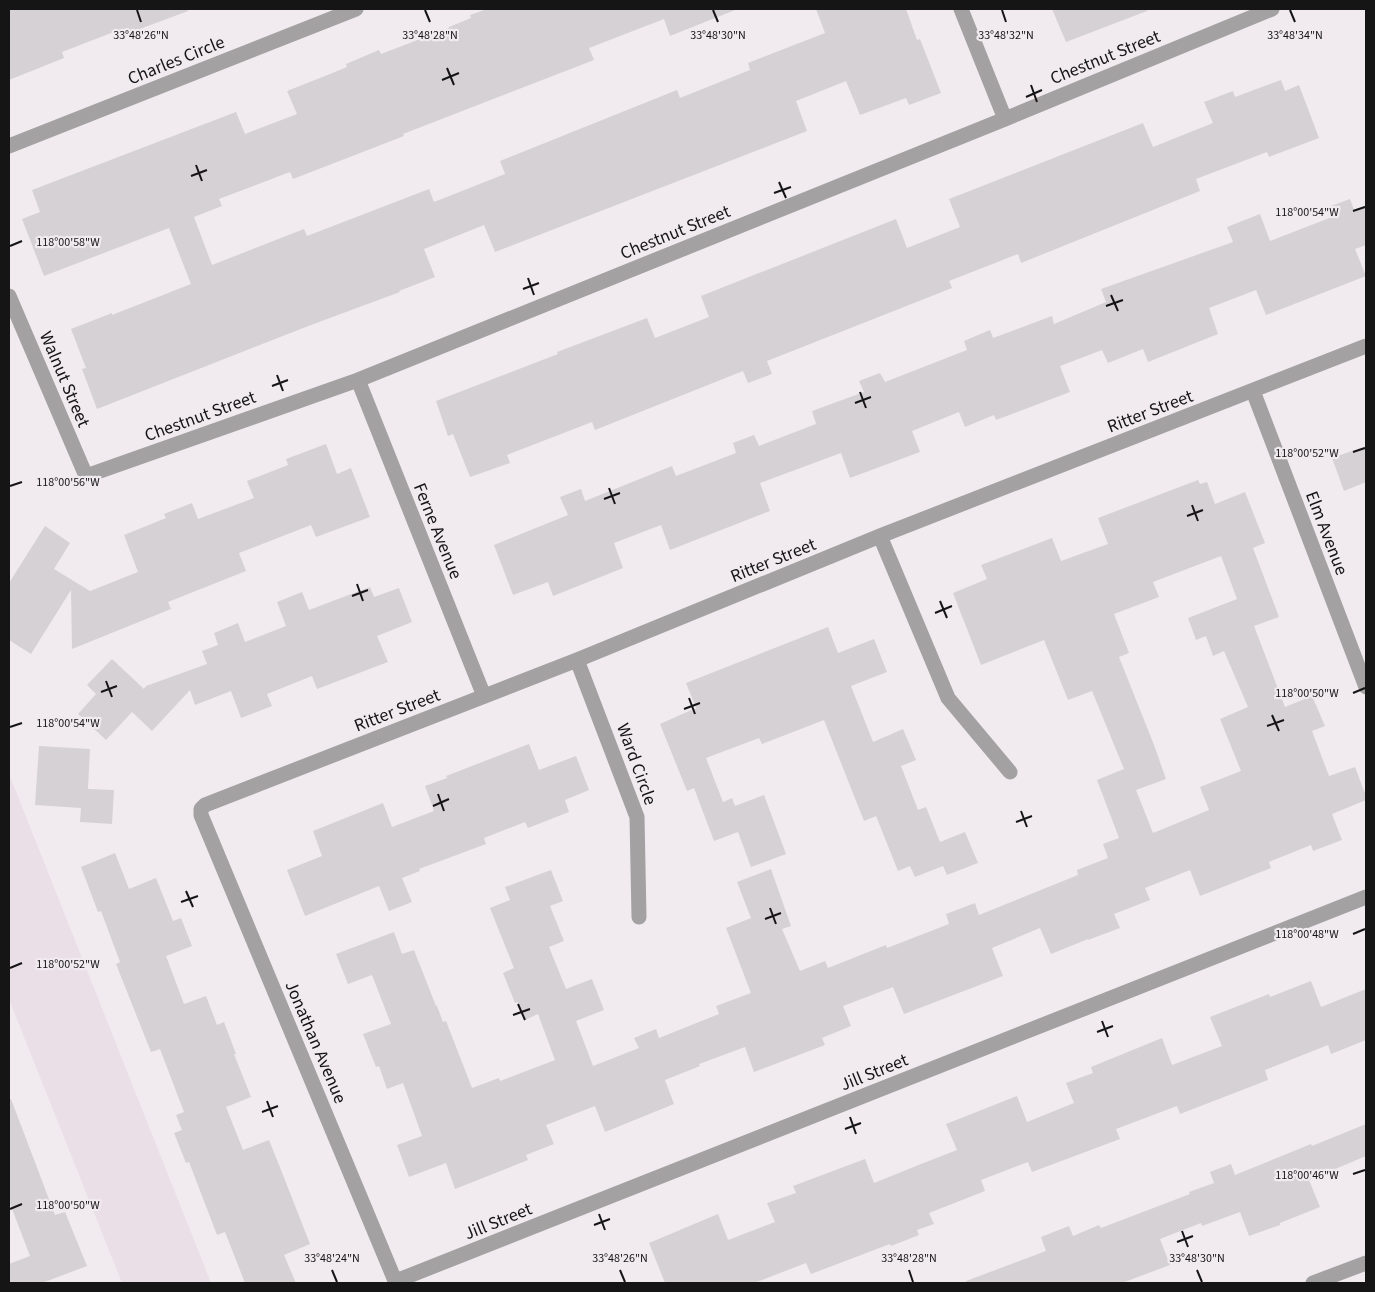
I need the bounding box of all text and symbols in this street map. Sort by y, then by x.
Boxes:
street label: Chestnut Street [1046,24,1164,91]
text: 33°48'26"N [113,27,169,44]
text: 33°48'28"N [402,27,458,44]
text: 33°48'30"N [690,27,746,44]
text: 33°48'32"N [978,27,1034,44]
text: 33°48'34"N [1267,27,1323,44]
street label: Charles Circle [124,30,228,91]
street label: Chestnut Street [616,199,734,266]
text: 118°00'54"W [1275,204,1339,221]
text: 118°00'58"W [36,234,100,251]
street label: Walnut Street [33,327,96,431]
street label: Ritter Street [1104,384,1197,439]
street label: Chestnut Street [141,385,259,448]
text: 118°00'52"W [1275,445,1339,462]
text: 118°00'56"W [36,474,100,491]
street label: Ferne Avenue [407,479,468,583]
street label: Elm Avenue [1299,488,1354,579]
street label: Ritter Street [727,532,820,589]
street label: Ritter Street [351,683,444,738]
text: 118°00'50"W [1275,685,1339,702]
text: 118°00'54"W [36,715,100,732]
street label: Ward Circle [610,720,663,808]
text: 118°00'48"W [1275,926,1339,943]
text: 118°00'52"W [36,956,100,973]
street label: Jonathan Avenue [278,977,353,1107]
street label: Jill Street [837,1048,912,1097]
text: 118°00'46"W [1275,1167,1339,1184]
text: 118°00'50"W [36,1197,100,1214]
street label: Jill Street [461,1197,536,1246]
text: 33°48'24"N [304,1250,360,1267]
text: 33°48'26"N [592,1250,648,1267]
text: 33°48'28"N [881,1250,937,1267]
text: 33°48'30"N [1169,1250,1225,1267]

